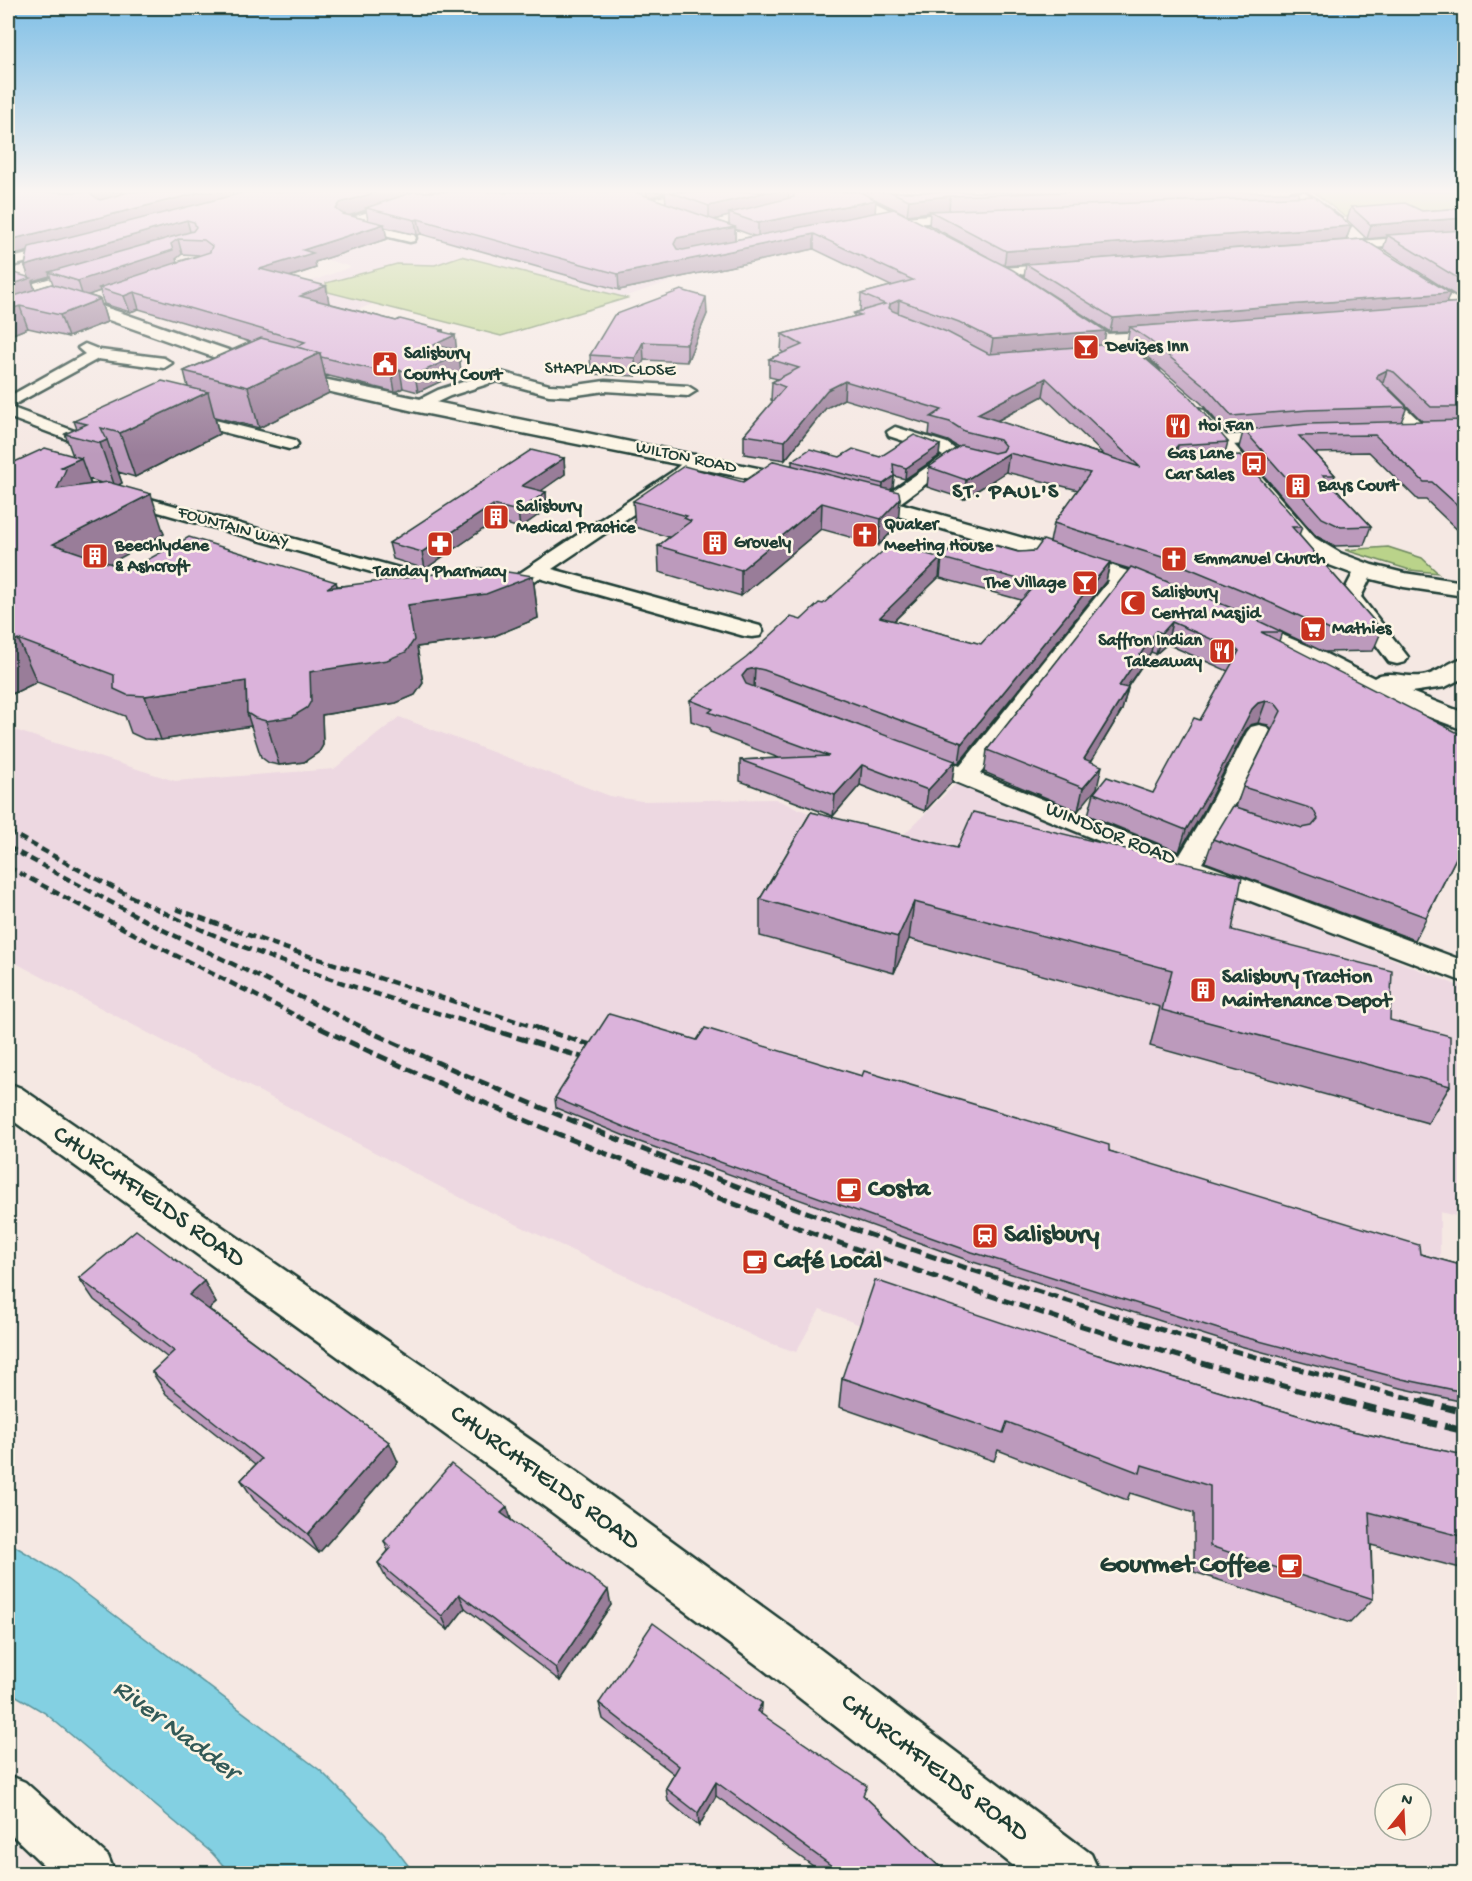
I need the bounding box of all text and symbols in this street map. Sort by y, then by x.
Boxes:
bar icon: Devizes Inn [1071,332,1101,362]
place label: Devizes Inn [1104,337,1189,358]
place label: Salisbury County Court [403,344,503,386]
public building icon: Salisbury County Court [370,349,400,379]
street label: SHAPLAND CLOSE [544,358,676,382]
restaurant icon: Hoi Fan [1163,411,1193,441]
place label: Hoi Fan [1198,416,1254,437]
street label: WILTON ROAD [634,437,739,479]
place label: Gas Lane Car Sales [1164,444,1235,486]
bus stop icon: Gas Lane Car Sales [1239,449,1269,479]
building icon: Bays Court [1283,471,1313,501]
place label: Bays Court [1317,476,1400,497]
district label: ST. PAUL'S [952,480,1060,506]
place label: Salisbury Medical Practice [516,497,636,539]
street label: FOUNTAIN WAY [174,502,291,554]
building icon: Salisbury Medical Practice [481,502,511,532]
place label: Quaker Meeting House [884,515,994,557]
church icon: Quaker Meeting House [850,520,880,550]
building icon: Grovely [700,528,730,558]
pharmacy icon: Tanday Pharmacy [425,529,455,559]
place label: Grovely [734,533,791,554]
place label: Beechlydene & Ashcroft [114,536,210,578]
building icon: Beechlydene & Ashcroft [80,541,110,571]
church icon: Emmanuel Church [1159,544,1189,574]
place label: Emmanuel Church [1194,549,1326,570]
place label: Tanday Pharmacy [372,562,507,583]
bar icon: The Village [1070,568,1100,598]
place label: The Village [982,573,1067,594]
place label: Salisbury Central Masjid [1151,583,1263,625]
mosque icon: Salisbury Central Masjid [1118,588,1148,618]
supermarket icon: Mathies [1298,614,1328,644]
place label: Mathies [1332,619,1393,640]
place label: Saffron Indian Takeaway [1098,631,1202,673]
restaurant icon: Saffron Indian Takeaway [1207,636,1237,666]
street label: WINDSOR ROAD [1041,797,1179,873]
place label: Salisbury Traction Maintenance Depot [1222,966,1393,1015]
building icon: Salisbury Traction Maintenance Depot [1188,975,1218,1005]
street label: CHURCHFIELDS ROAD [46,1120,251,1276]
cafe icon: Costa [834,1175,864,1205]
place label: Costa [868,1175,932,1206]
station icon: Salisbury [970,1221,1000,1251]
place label: Salisbury [1004,1221,1100,1252]
cafe icon: Café Local [740,1247,770,1277]
place label: Café Local [774,1247,882,1278]
street label: CHURCHFIELDS ROAD [442,1399,646,1559]
place label: Gourmet Coffee [1100,1551,1272,1582]
cafe icon: Gourmet Coffee [1275,1551,1305,1581]
water label: River Nadder [106,1673,249,1792]
street label: CHURCHFIELDS ROAD [833,1688,1035,1850]
north arrow [1373,1782,1433,1842]
text: N [1399,1790,1415,1812]

